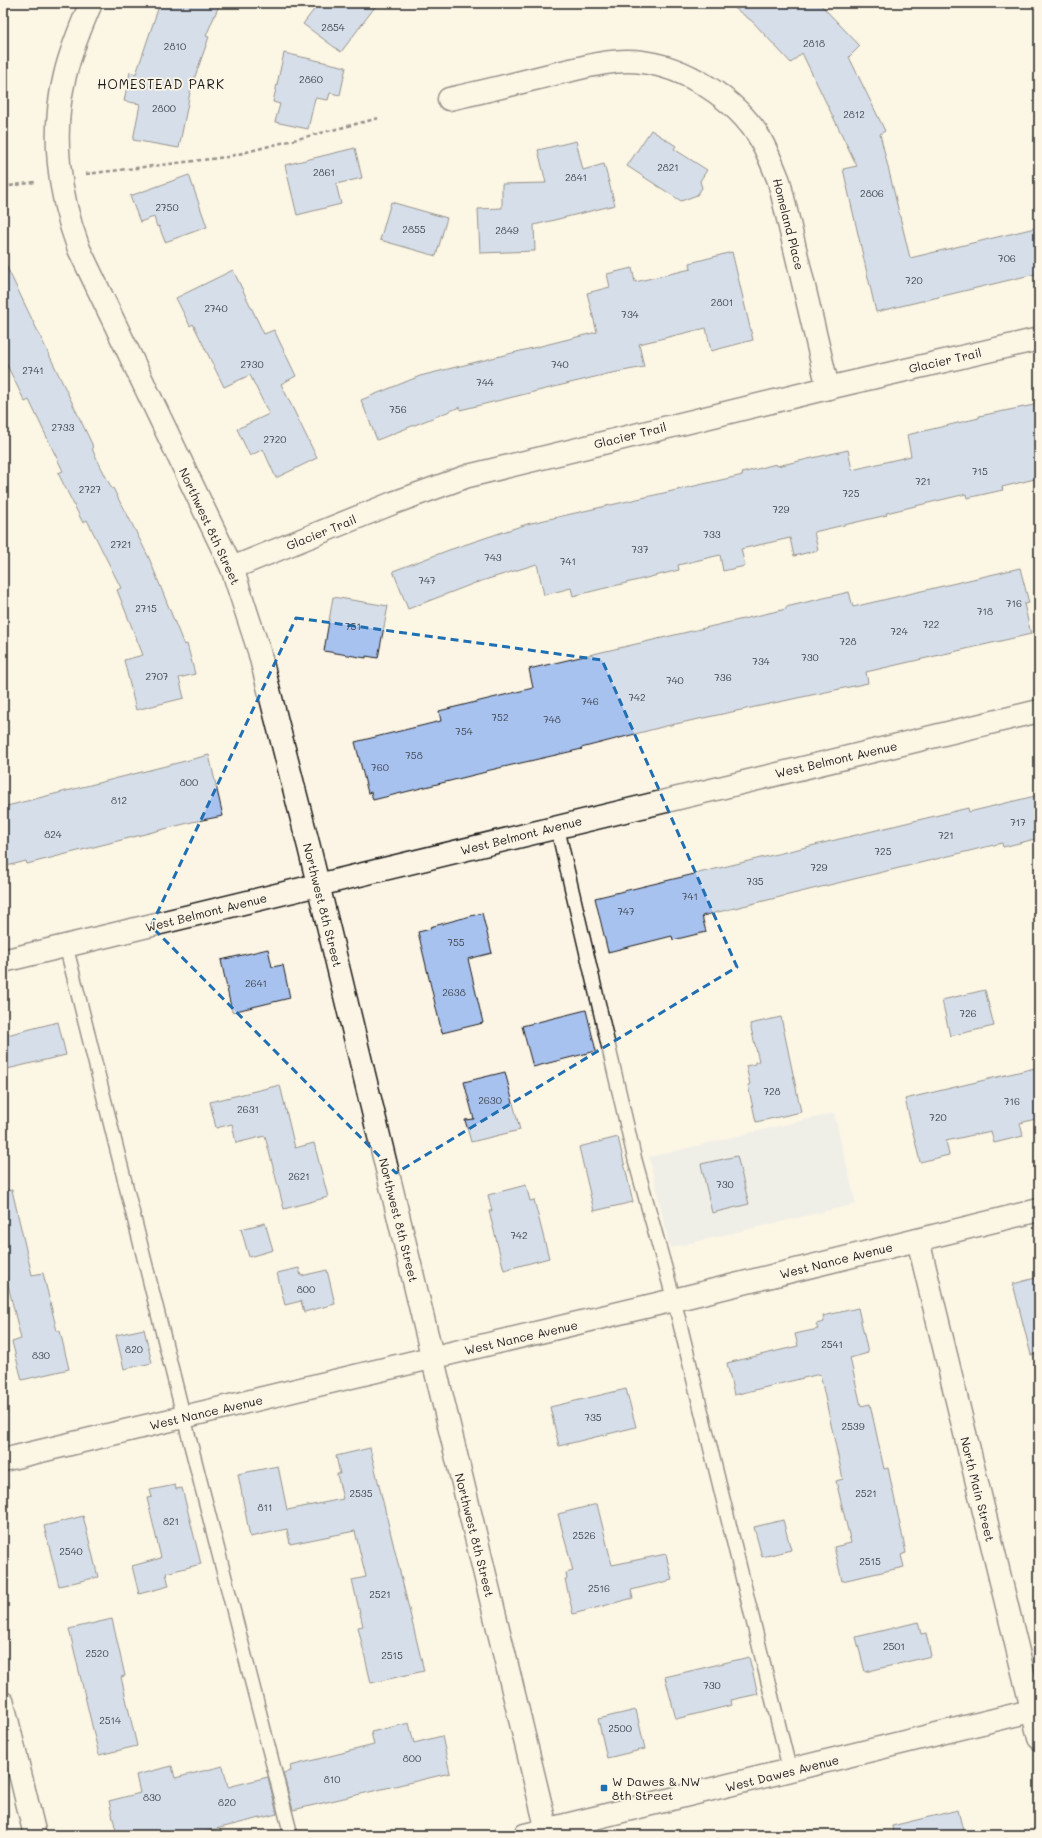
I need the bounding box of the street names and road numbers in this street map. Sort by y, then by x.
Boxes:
street label: Homeland Place [770,177,808,271]
street label: Glacier Trail [907,344,983,376]
street label: Glacier Trail [592,418,668,452]
street label: Northwest 8th Street [176,465,244,587]
street label: Glacier Trail [284,511,358,553]
street label: West Belmont Avenue [773,737,899,781]
street label: West Belmont Avenue [459,812,583,858]
street label: Northwest 8th Street [300,841,346,969]
street label: West Belmont Avenue [144,889,268,935]
street label: Northwest 8th Street [376,1156,422,1284]
street label: West Nance Avenue [778,1238,894,1282]
street label: West Nance Avenue [463,1316,579,1358]
street label: West Nance Avenue [148,1391,264,1433]
street label: North Main Street [957,1435,999,1543]
street label: Northwest 8th Street [452,1471,498,1599]
street label: West Dawes Avenue [724,1751,840,1795]

